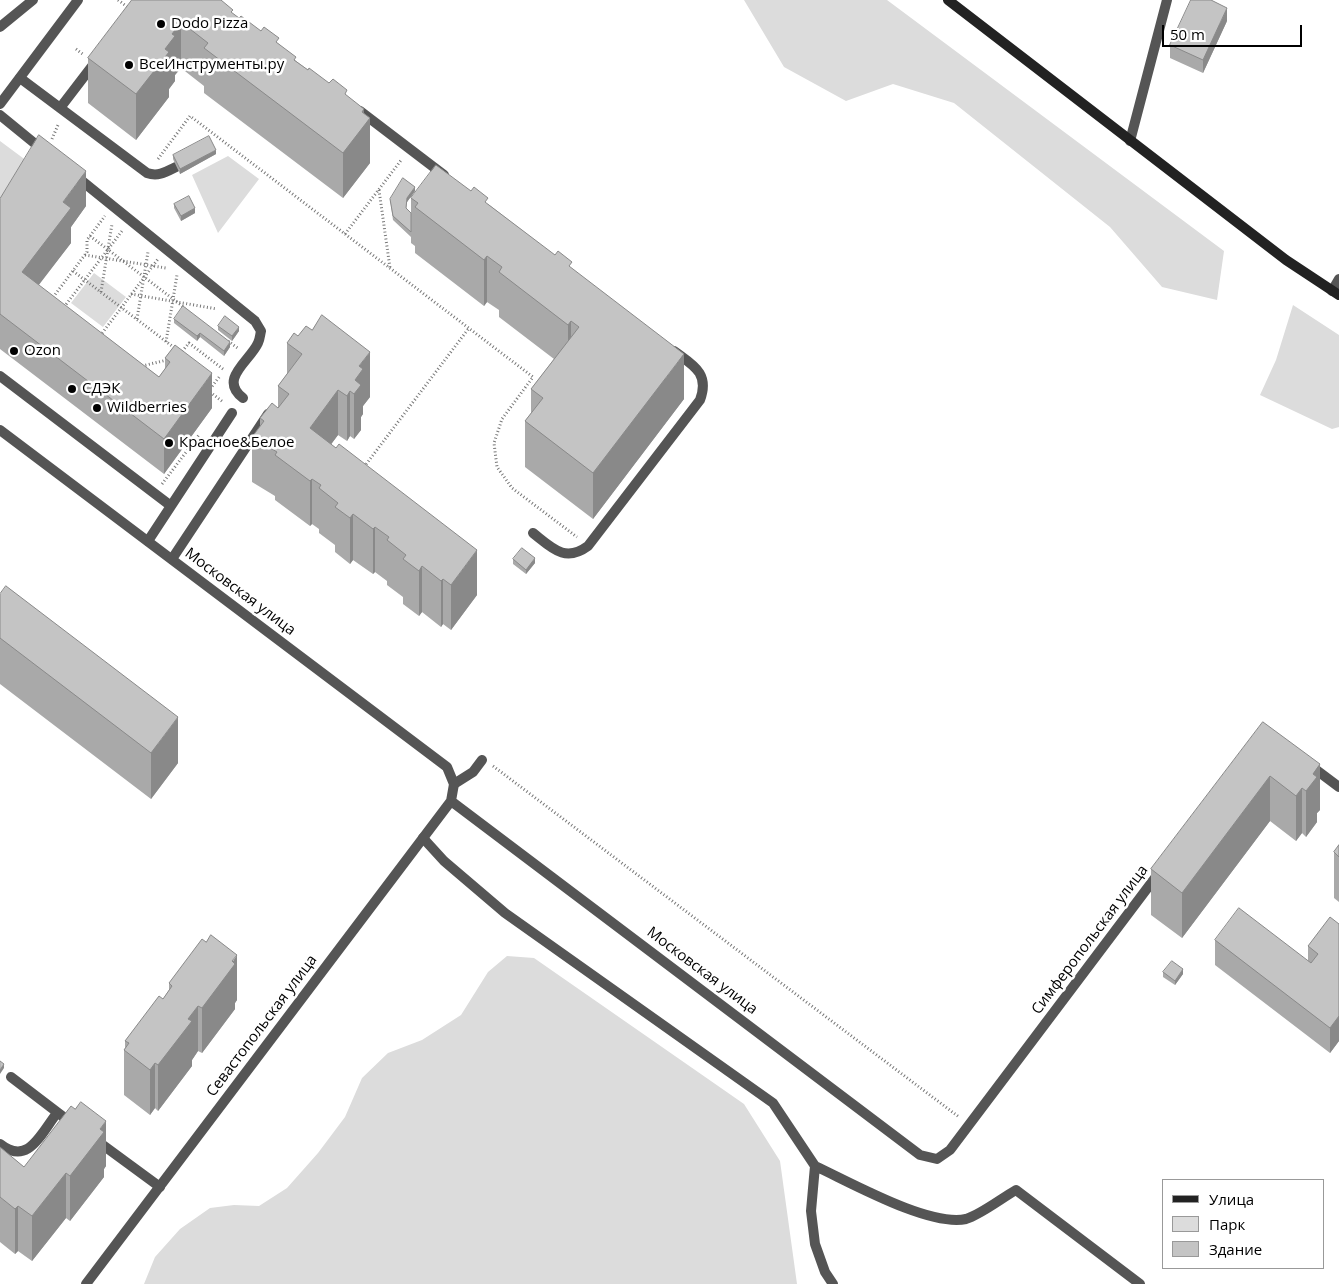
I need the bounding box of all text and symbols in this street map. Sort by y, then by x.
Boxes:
place label: Dodo Pizza [171,15,248,33]
scale bar [1164,15,1304,47]
marker: Dodo Pizza [155,18,167,30]
text: 50 m [1170,24,1205,44]
place label: ВсеИнструменты.ру [139,56,284,74]
marker: ВсеИнструменты.ру [123,59,135,71]
place label: Ozon [24,342,61,360]
marker: Ozon [8,345,20,357]
place label: СДЭК [82,380,120,398]
marker: СДЭК [66,383,78,395]
place label: Wildberries [107,399,187,417]
marker: Wildberries [91,402,103,414]
place label: Красное&Белое [179,434,294,452]
marker: Красное&Белое [163,437,175,449]
street label: Московская улица [181,545,299,639]
street label: Симферопольская улица [1028,862,1152,1018]
street label: Московская улица [643,924,761,1018]
street label: Севастопольская улица [203,952,321,1100]
legend [1162,1179,1324,1269]
text: Улица [1209,1189,1254,1209]
text: Парк [1209,1214,1245,1234]
text: Здание [1209,1239,1262,1259]

